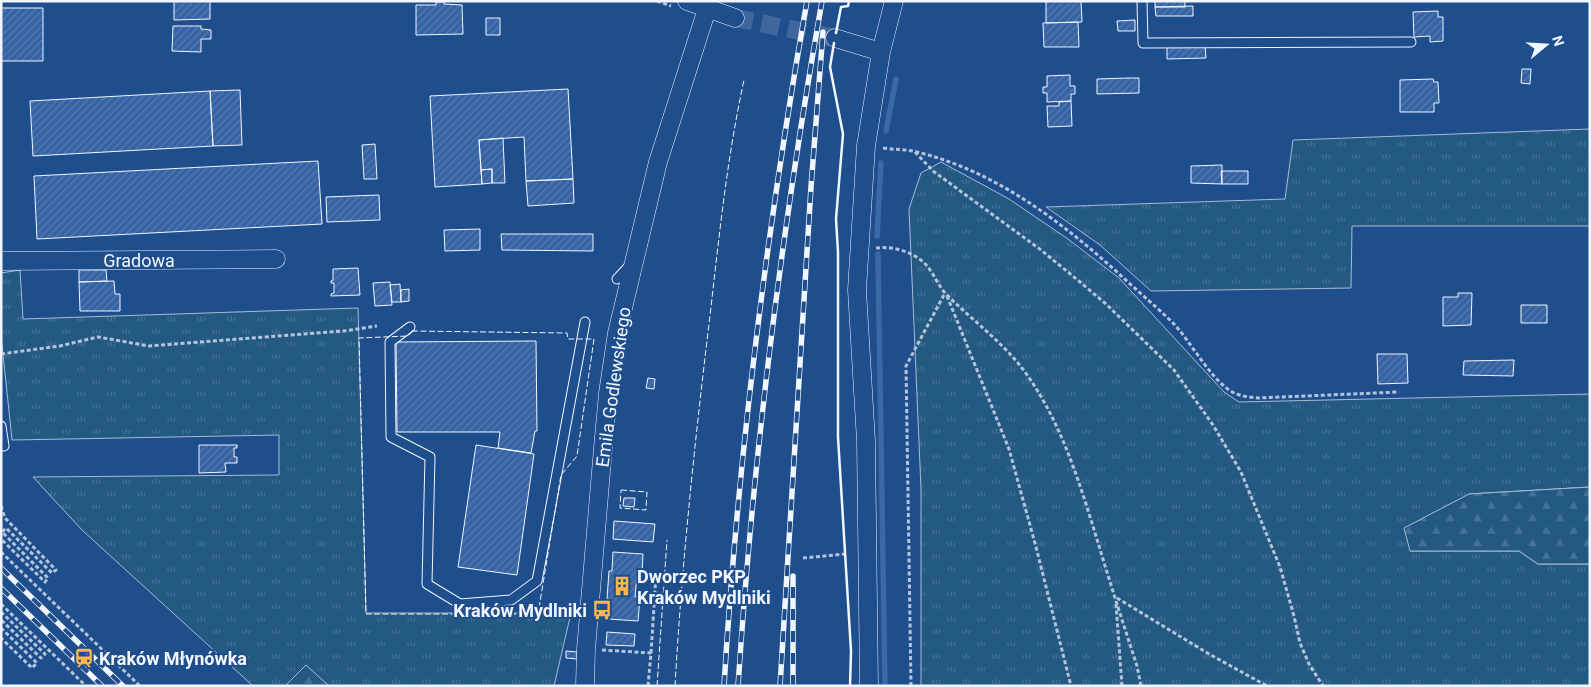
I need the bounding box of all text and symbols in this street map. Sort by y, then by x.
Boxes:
north arrow [1521,20,1571,70]
text: N [1549,34,1568,48]
street label: Gradowa [103,250,175,271]
street label: Emila Godlewskiego [591,305,635,469]
place label: Dworzec PKP Kraków Mydlniki [637,566,771,608]
building icon: Dworzec PKP Kraków Mydlniki [611,575,633,597]
bus stop icon: Kraków Mydlniki [591,599,613,621]
place label: Kraków Mydlniki [453,600,587,621]
station icon: Kraków Młynówka [73,647,95,669]
place label: Kraków Młynówka [99,648,247,669]

